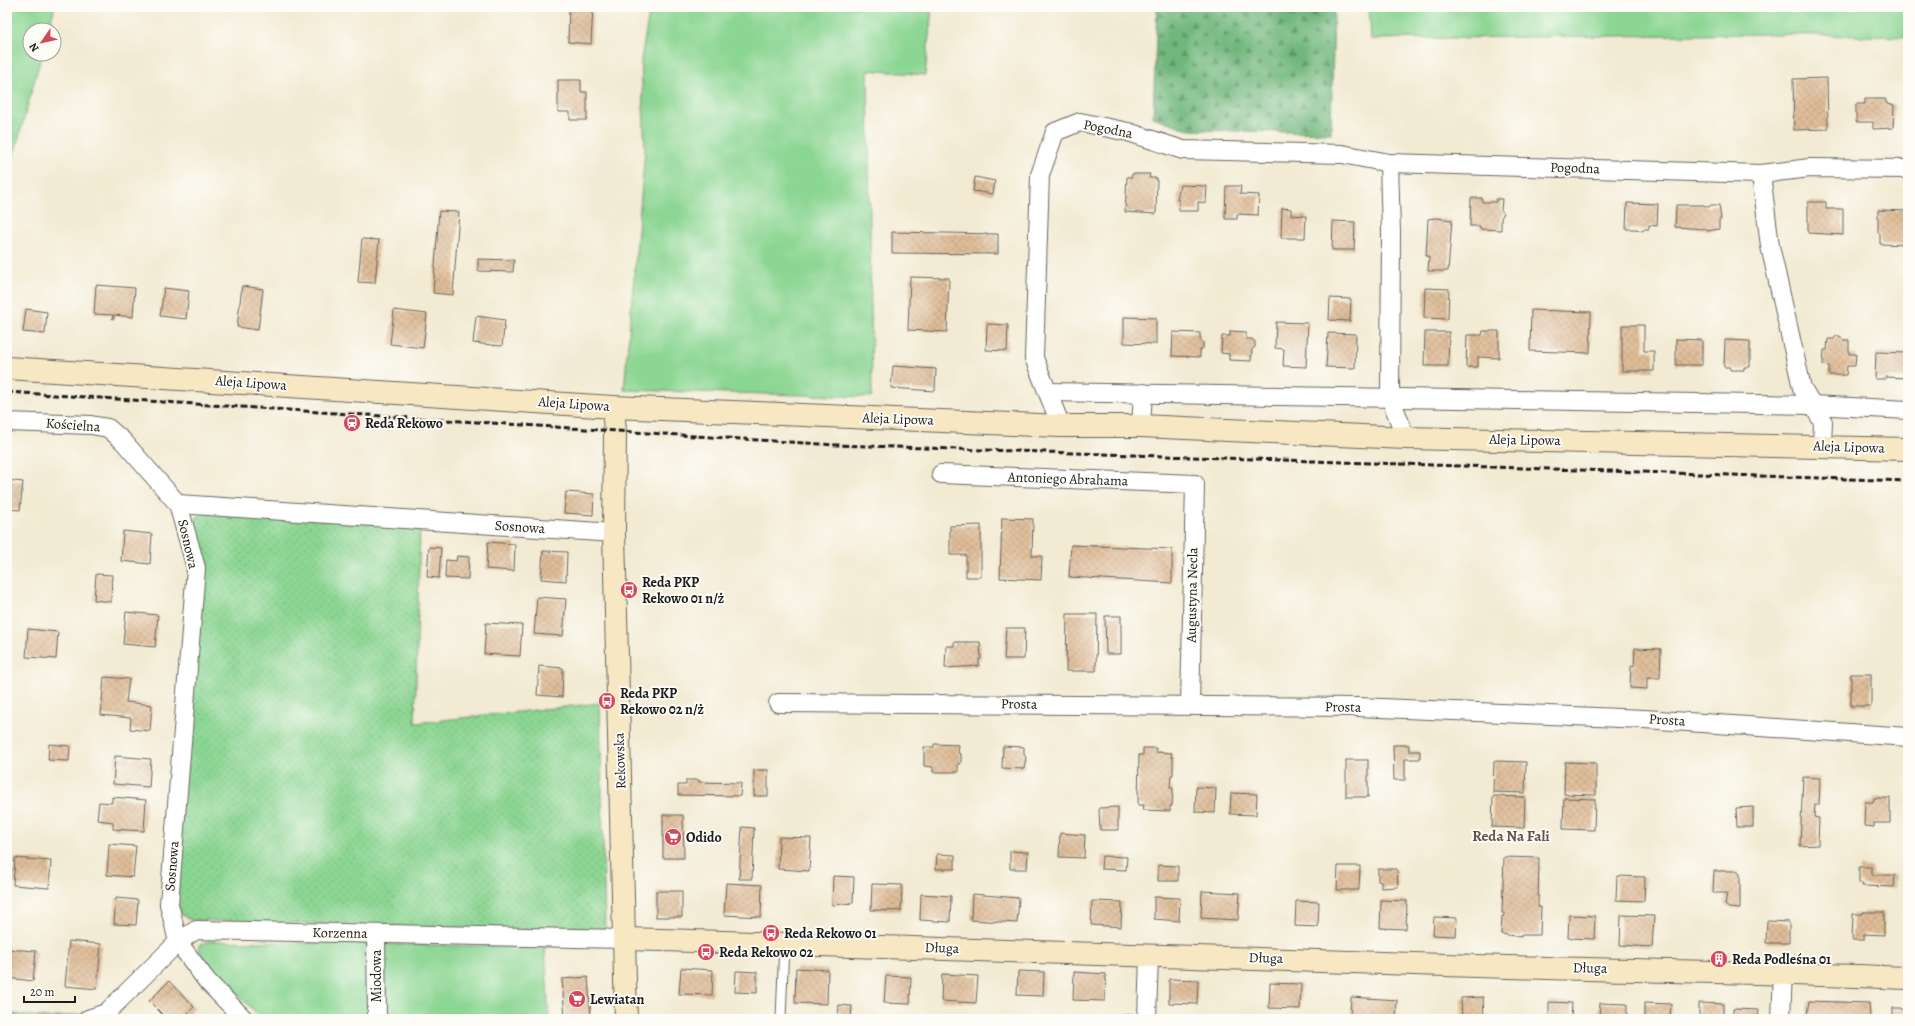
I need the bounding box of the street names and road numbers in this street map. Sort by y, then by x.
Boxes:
street label: Pogodna [1082,115,1135,143]
street label: Pogodna [1550,158,1601,178]
street label: Aleja Lipowa [214,371,288,395]
street label: Aleja Lipowa [537,392,611,416]
street label: Aleja Lipowa [861,408,935,430]
street label: Kościelna [45,414,101,436]
street label: Aleja Lipowa [1488,430,1561,450]
street label: Aleja Lipowa [1812,436,1886,458]
street label: Antoniego Abrahama [1006,467,1129,491]
street label: Sosnowa [494,516,546,538]
street label: Sosnowa [173,517,203,571]
street label: Augustyna Necla [1182,547,1202,644]
street label: Prosta [1001,694,1038,714]
street label: Prosta [1325,697,1362,717]
street label: Prosta [1648,709,1686,731]
street label: Rekowska [610,732,630,790]
street label: Sosnowa [160,840,184,892]
street label: Korzenna [312,923,368,943]
street label: Długa [924,938,960,958]
street label: Długa [1248,948,1284,968]
street label: Miodowa [367,949,386,1003]
street label: Długa [1573,958,1608,978]

